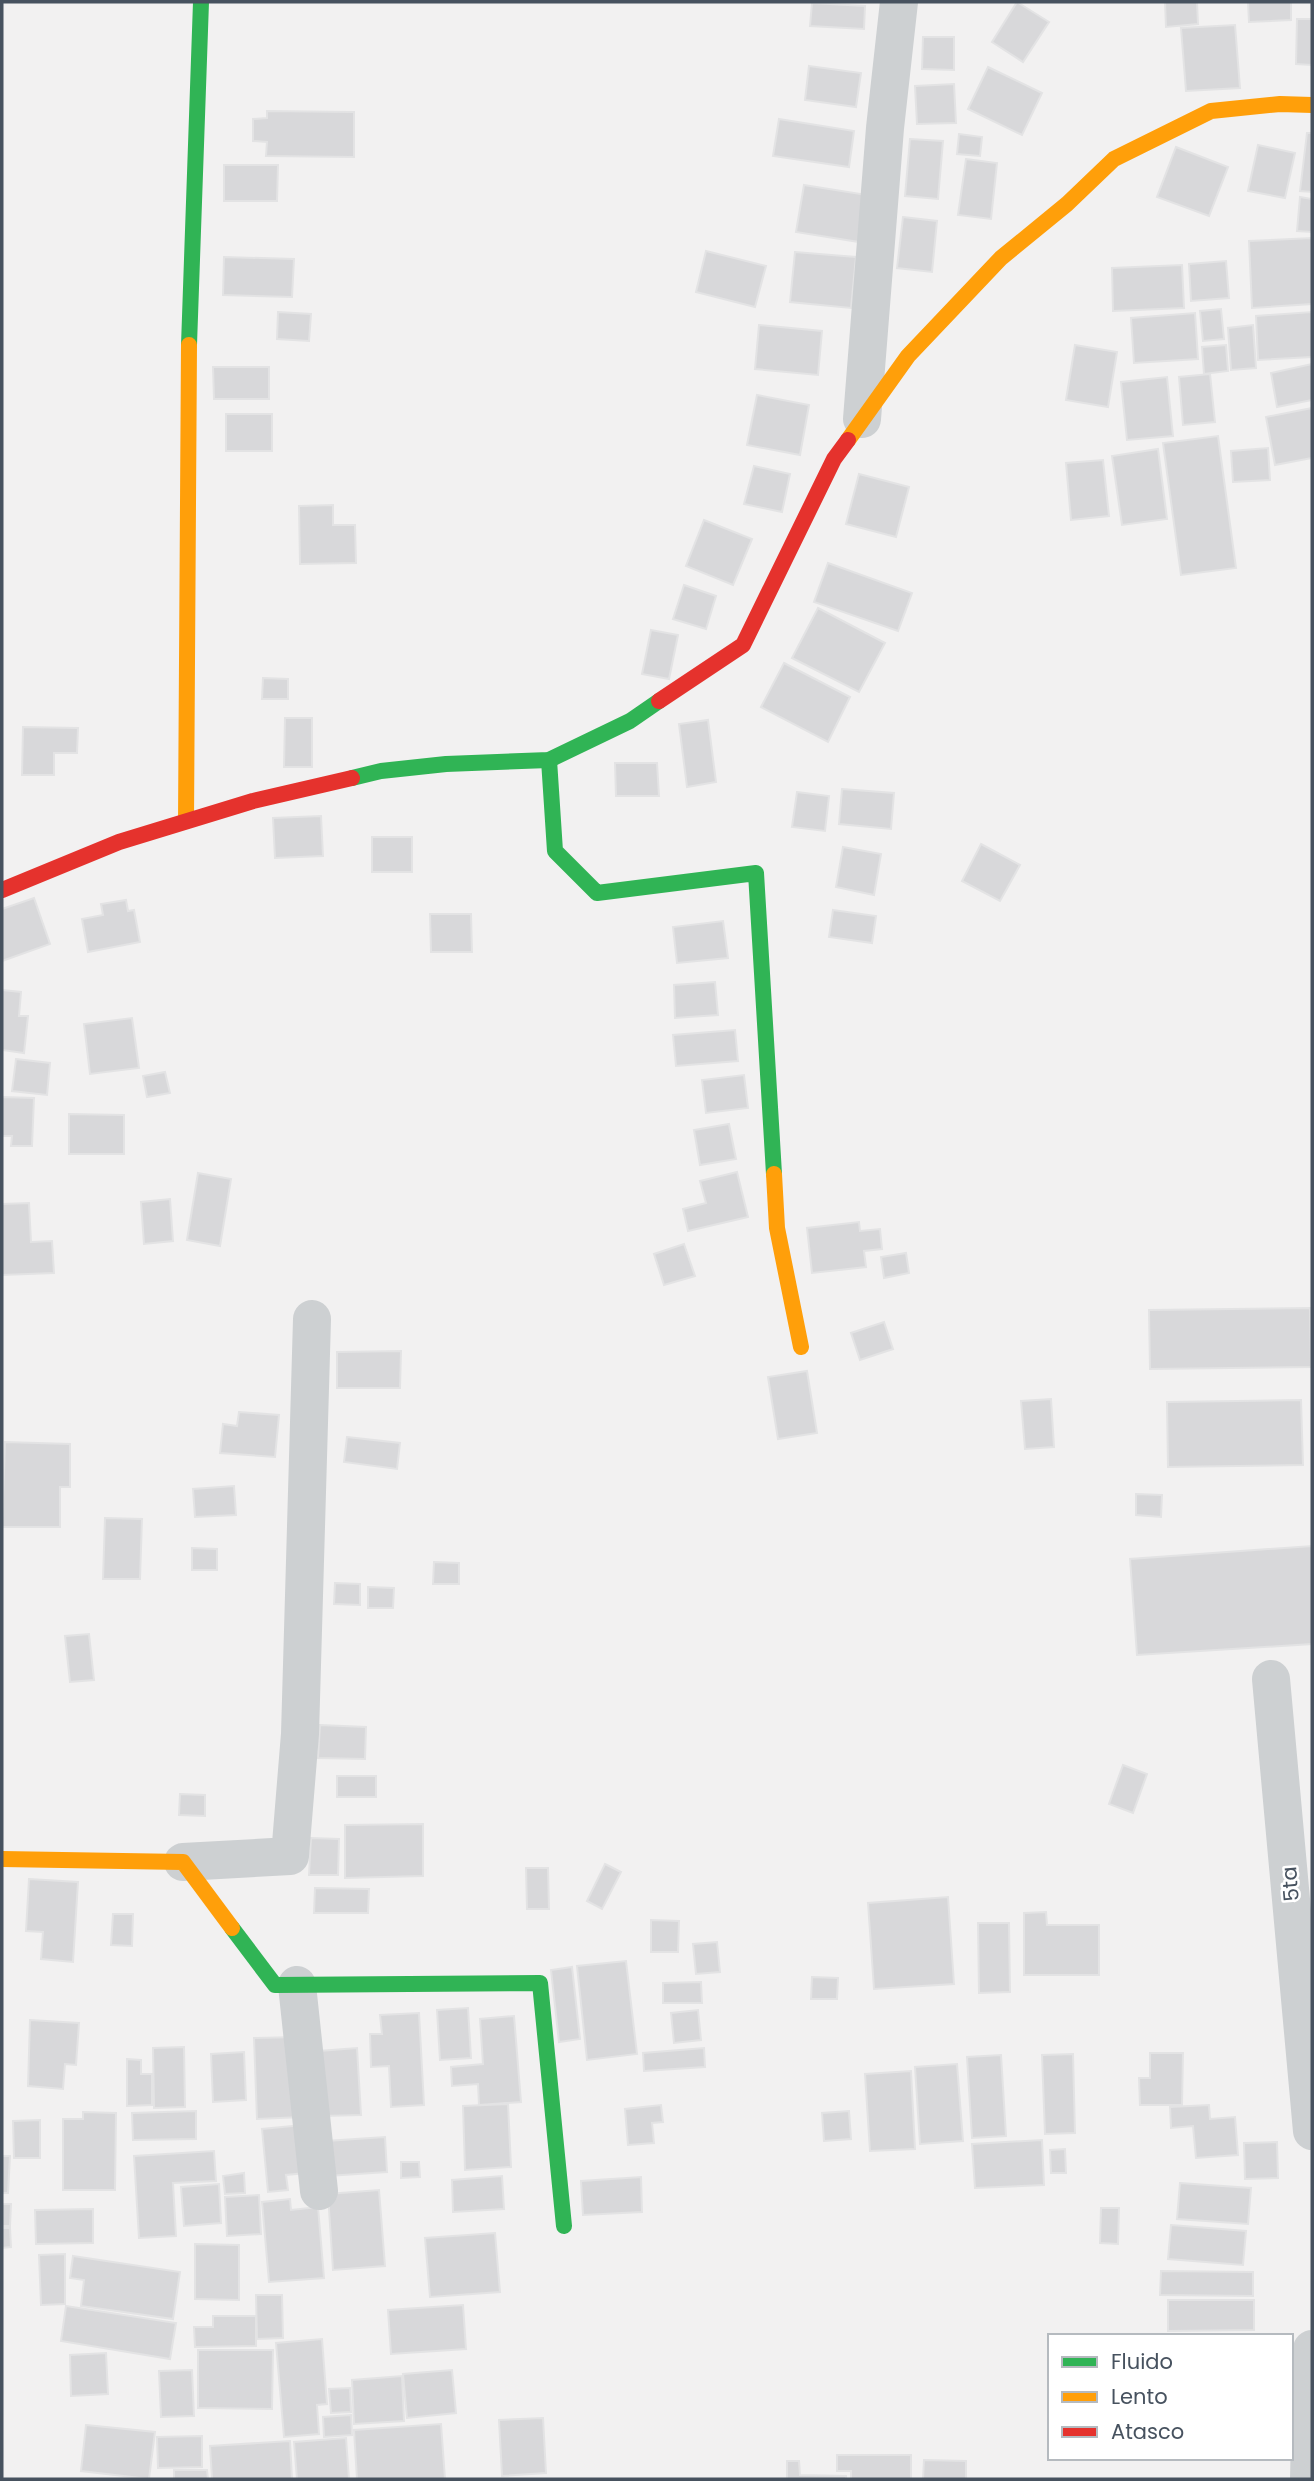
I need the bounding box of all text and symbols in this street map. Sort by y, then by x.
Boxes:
street label: 5ta [1274,1865,1306,1903]
legend [1048,2334,1293,2460]
text: Fluido [1111,2347,1173,2376]
text: Lento [1111,2382,1168,2411]
text: Atasco [1111,2417,1184,2446]

